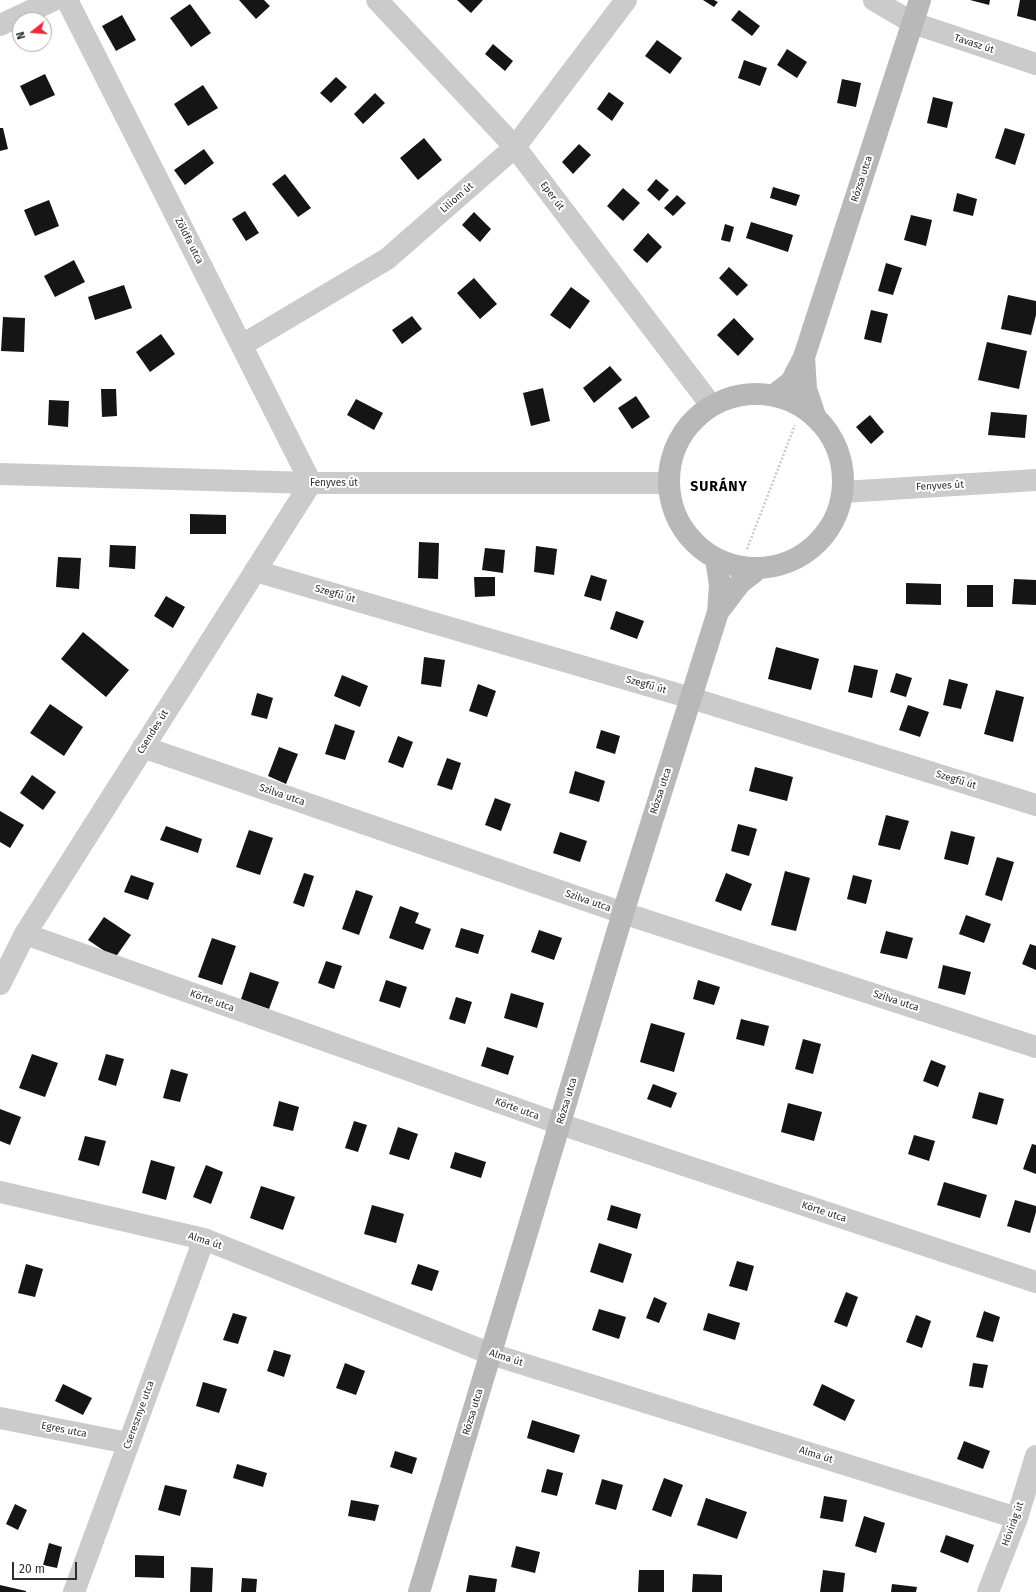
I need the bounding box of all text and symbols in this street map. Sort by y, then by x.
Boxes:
north arrow [12,12,52,52]
text: N [14,30,28,41]
street label: Tavasz út [953,32,995,56]
street label: Rózsa utca [849,154,875,204]
street label: Eper út [537,179,567,213]
street label: Liliom út [438,180,476,216]
street label: Zöldfa utca [172,216,206,266]
street label: Fenyves út [310,477,358,489]
district label: SURÁNY [690,479,748,495]
street label: Fenyves út [916,479,964,493]
street label: Szegfű út [313,583,357,605]
street label: Szegfű út [624,674,668,696]
street label: Csendes út [135,708,171,756]
street label: Rózsa utca [648,766,674,816]
street label: Szegfű út [934,768,978,792]
street label: Szilva utca [258,782,306,808]
street label: Szilva utca [564,888,612,914]
street label: Körte utca [188,987,236,1015]
street label: Szilva utca [872,988,920,1014]
street label: Rózsa utca [554,1076,580,1126]
street label: Körte utca [493,1095,541,1123]
street label: Körte utca [800,1199,848,1225]
street label: Alma út [187,1230,223,1252]
street label: Alma út [488,1347,524,1369]
street label: Cseresznye utca [121,1379,157,1451]
street label: Rózsa utca [460,1387,486,1437]
street label: Egres utca [40,1420,88,1440]
street label: Alma út [798,1444,834,1466]
street label: Hóvirág út [999,1500,1027,1548]
scale bar [14,1554,79,1580]
text: 20 m [19,1562,45,1576]

